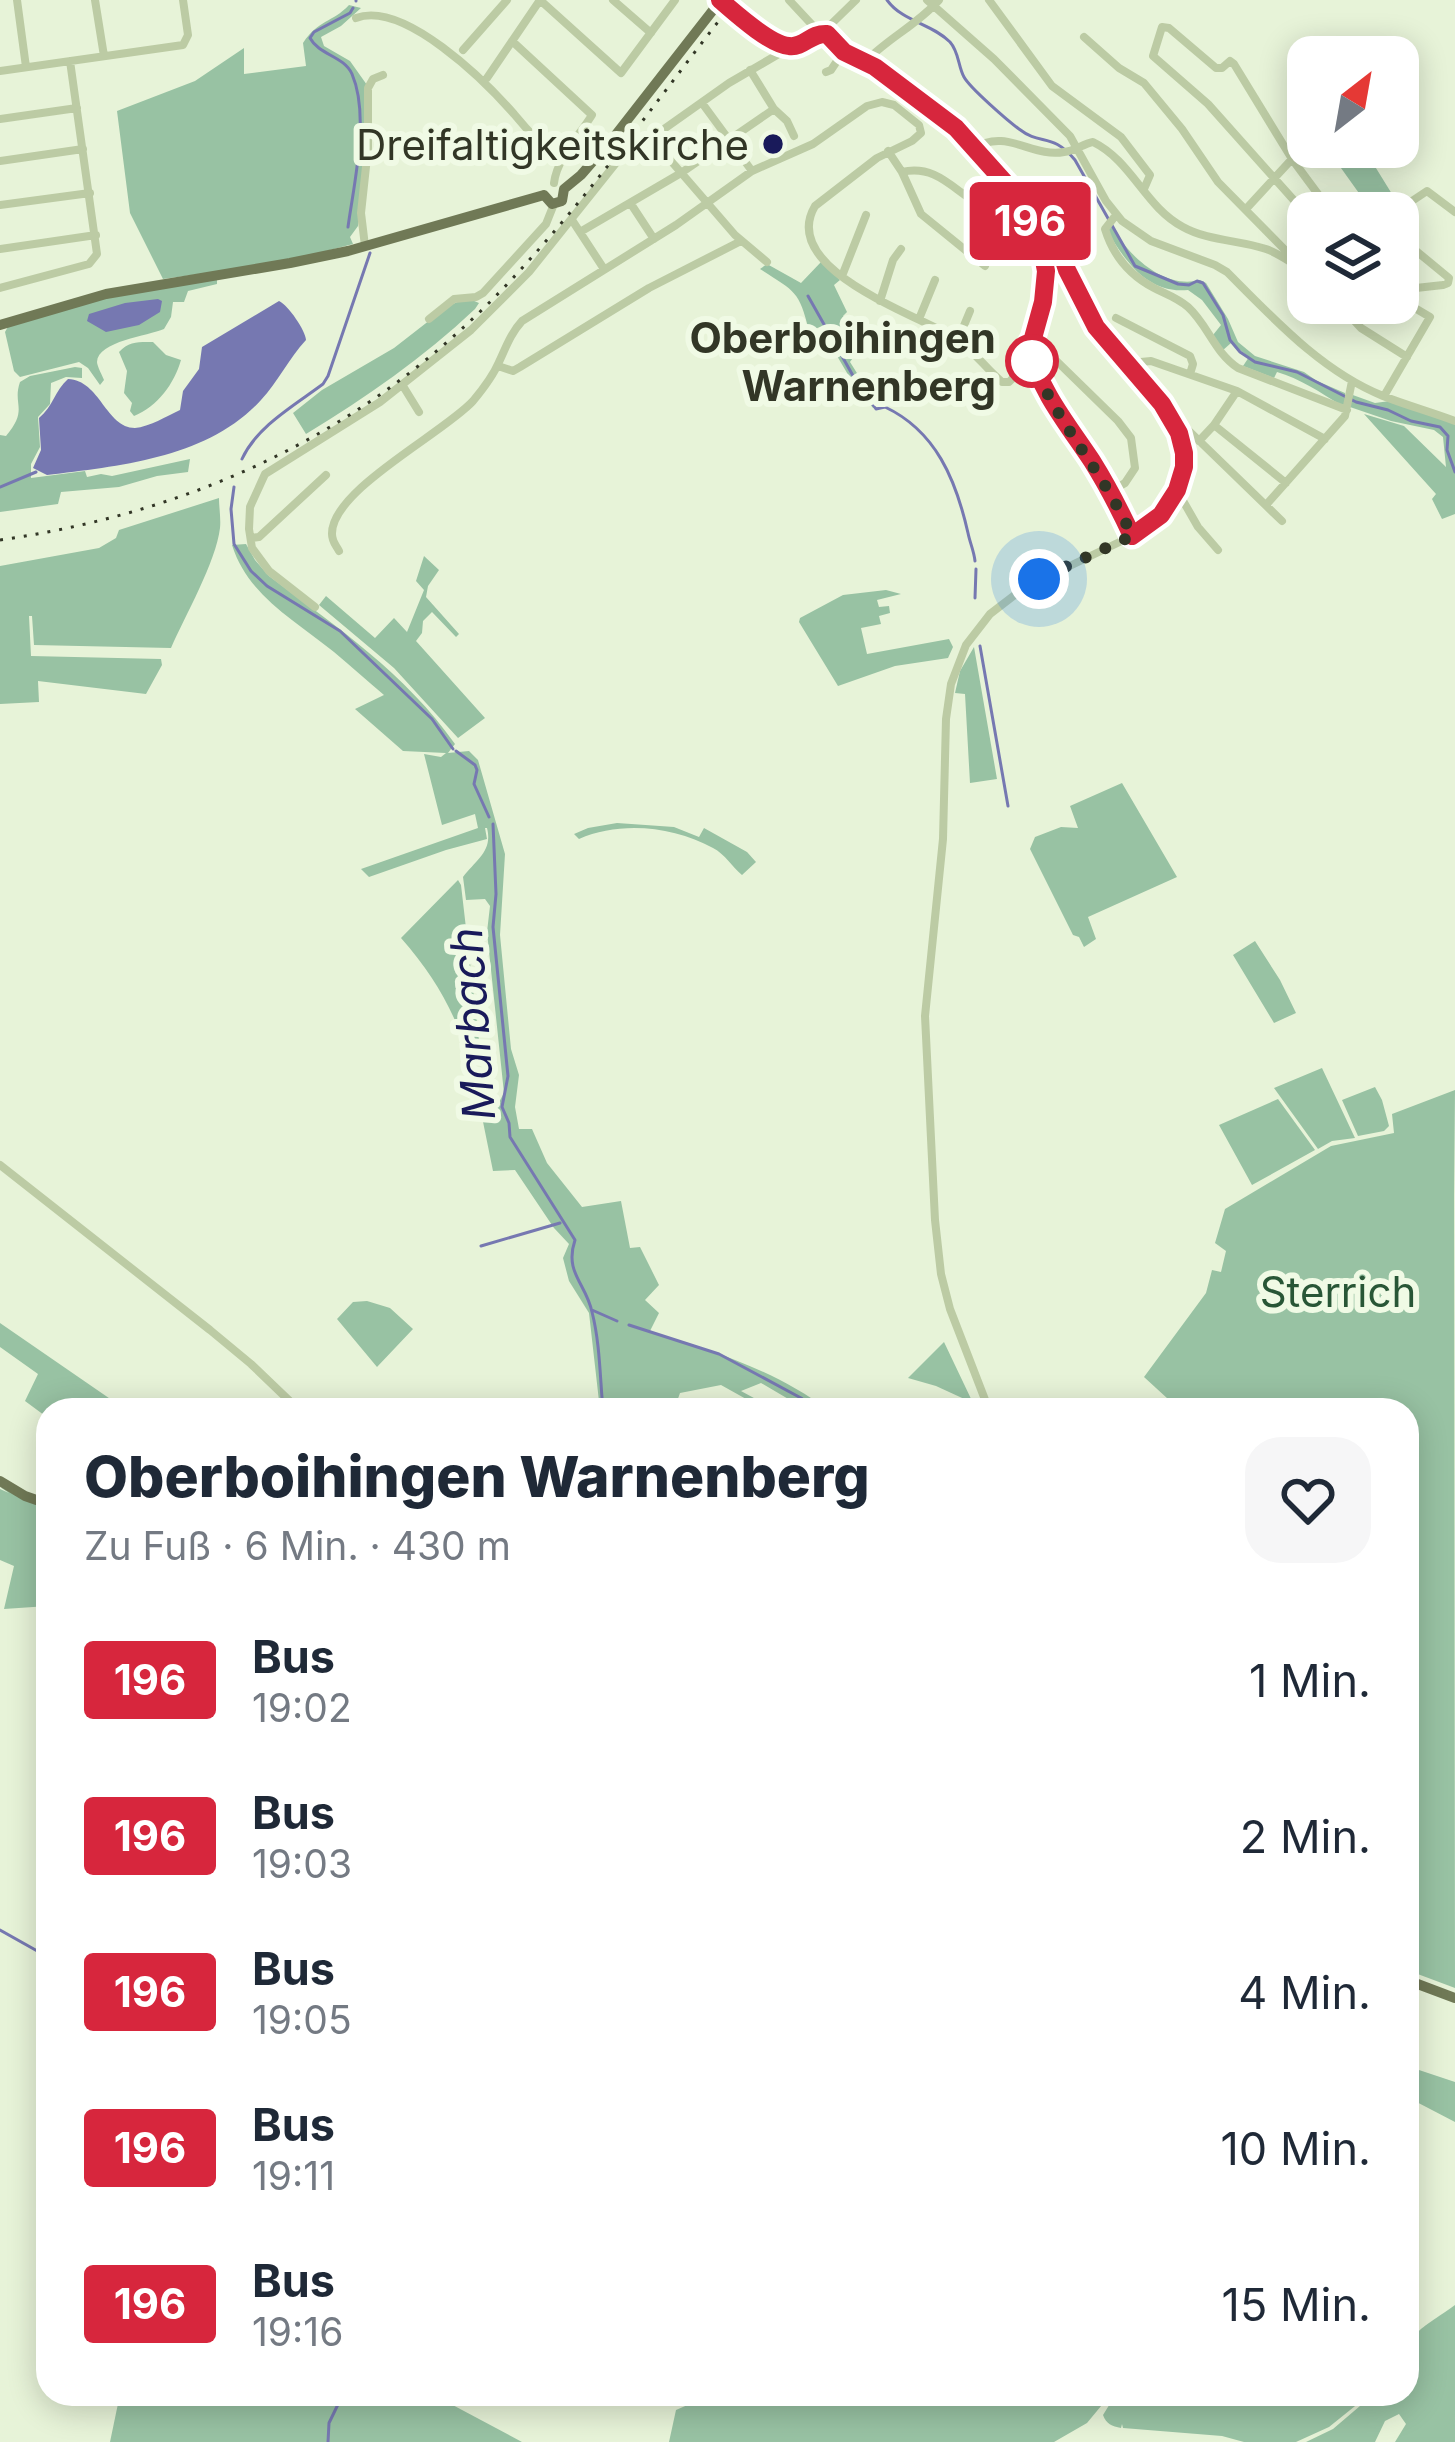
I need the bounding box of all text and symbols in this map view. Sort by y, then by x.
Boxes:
north arrow [1287,36,1419,168]
map controls [1287,36,1419,324]
place label: Dreifaltigkeitskirche [356,119,749,170]
marker: Dreifaltigkeitskirche [760,131,786,157]
line badge: 196 [961,182,1099,260]
button: layers [1287,192,1419,324]
text: 196 [994,195,1066,246]
place label: Oberboihingen Warnenberg [689,312,996,411]
marker: Oberboihingen Warnenberg [1007,336,1057,386]
your location [1009,549,1069,609]
water label: Marbach [438,926,506,1122]
park label: Sterrich [1260,1266,1416,1317]
button: heart [1245,1437,1371,1563]
text: Oberboihingen Warnenberg [84,1442,870,1511]
text: Zu Fuß · 6 Min. · 430 m [84,1522,511,1569]
text: Bus [252,1629,335,1684]
text: 1 Min. [1249,1653,1371,1708]
text: 196 [114,1654,186,1705]
text: 19:02 [252,1684,352,1731]
text: Bus [252,1785,335,1840]
text: 2 Min. [1240,1809,1371,1864]
text: 196 [114,1810,186,1861]
text: 19:03 [252,1840,352,1887]
text: Bus [252,1941,335,1996]
text: 4 Min. [1238,1965,1371,2020]
text: 196 [114,1966,186,2017]
text: 19:05 [252,1996,352,2043]
text: Bus [252,2097,335,2152]
text: 10 Min. [1221,2121,1371,2176]
text: 196 [114,2122,186,2173]
text: 19:11 [252,2152,335,2199]
text: Bus [252,2253,335,2308]
text: 15 Min. [1222,2277,1371,2332]
text: 196 [114,2278,186,2329]
text: 19:16 [252,2308,343,2355]

